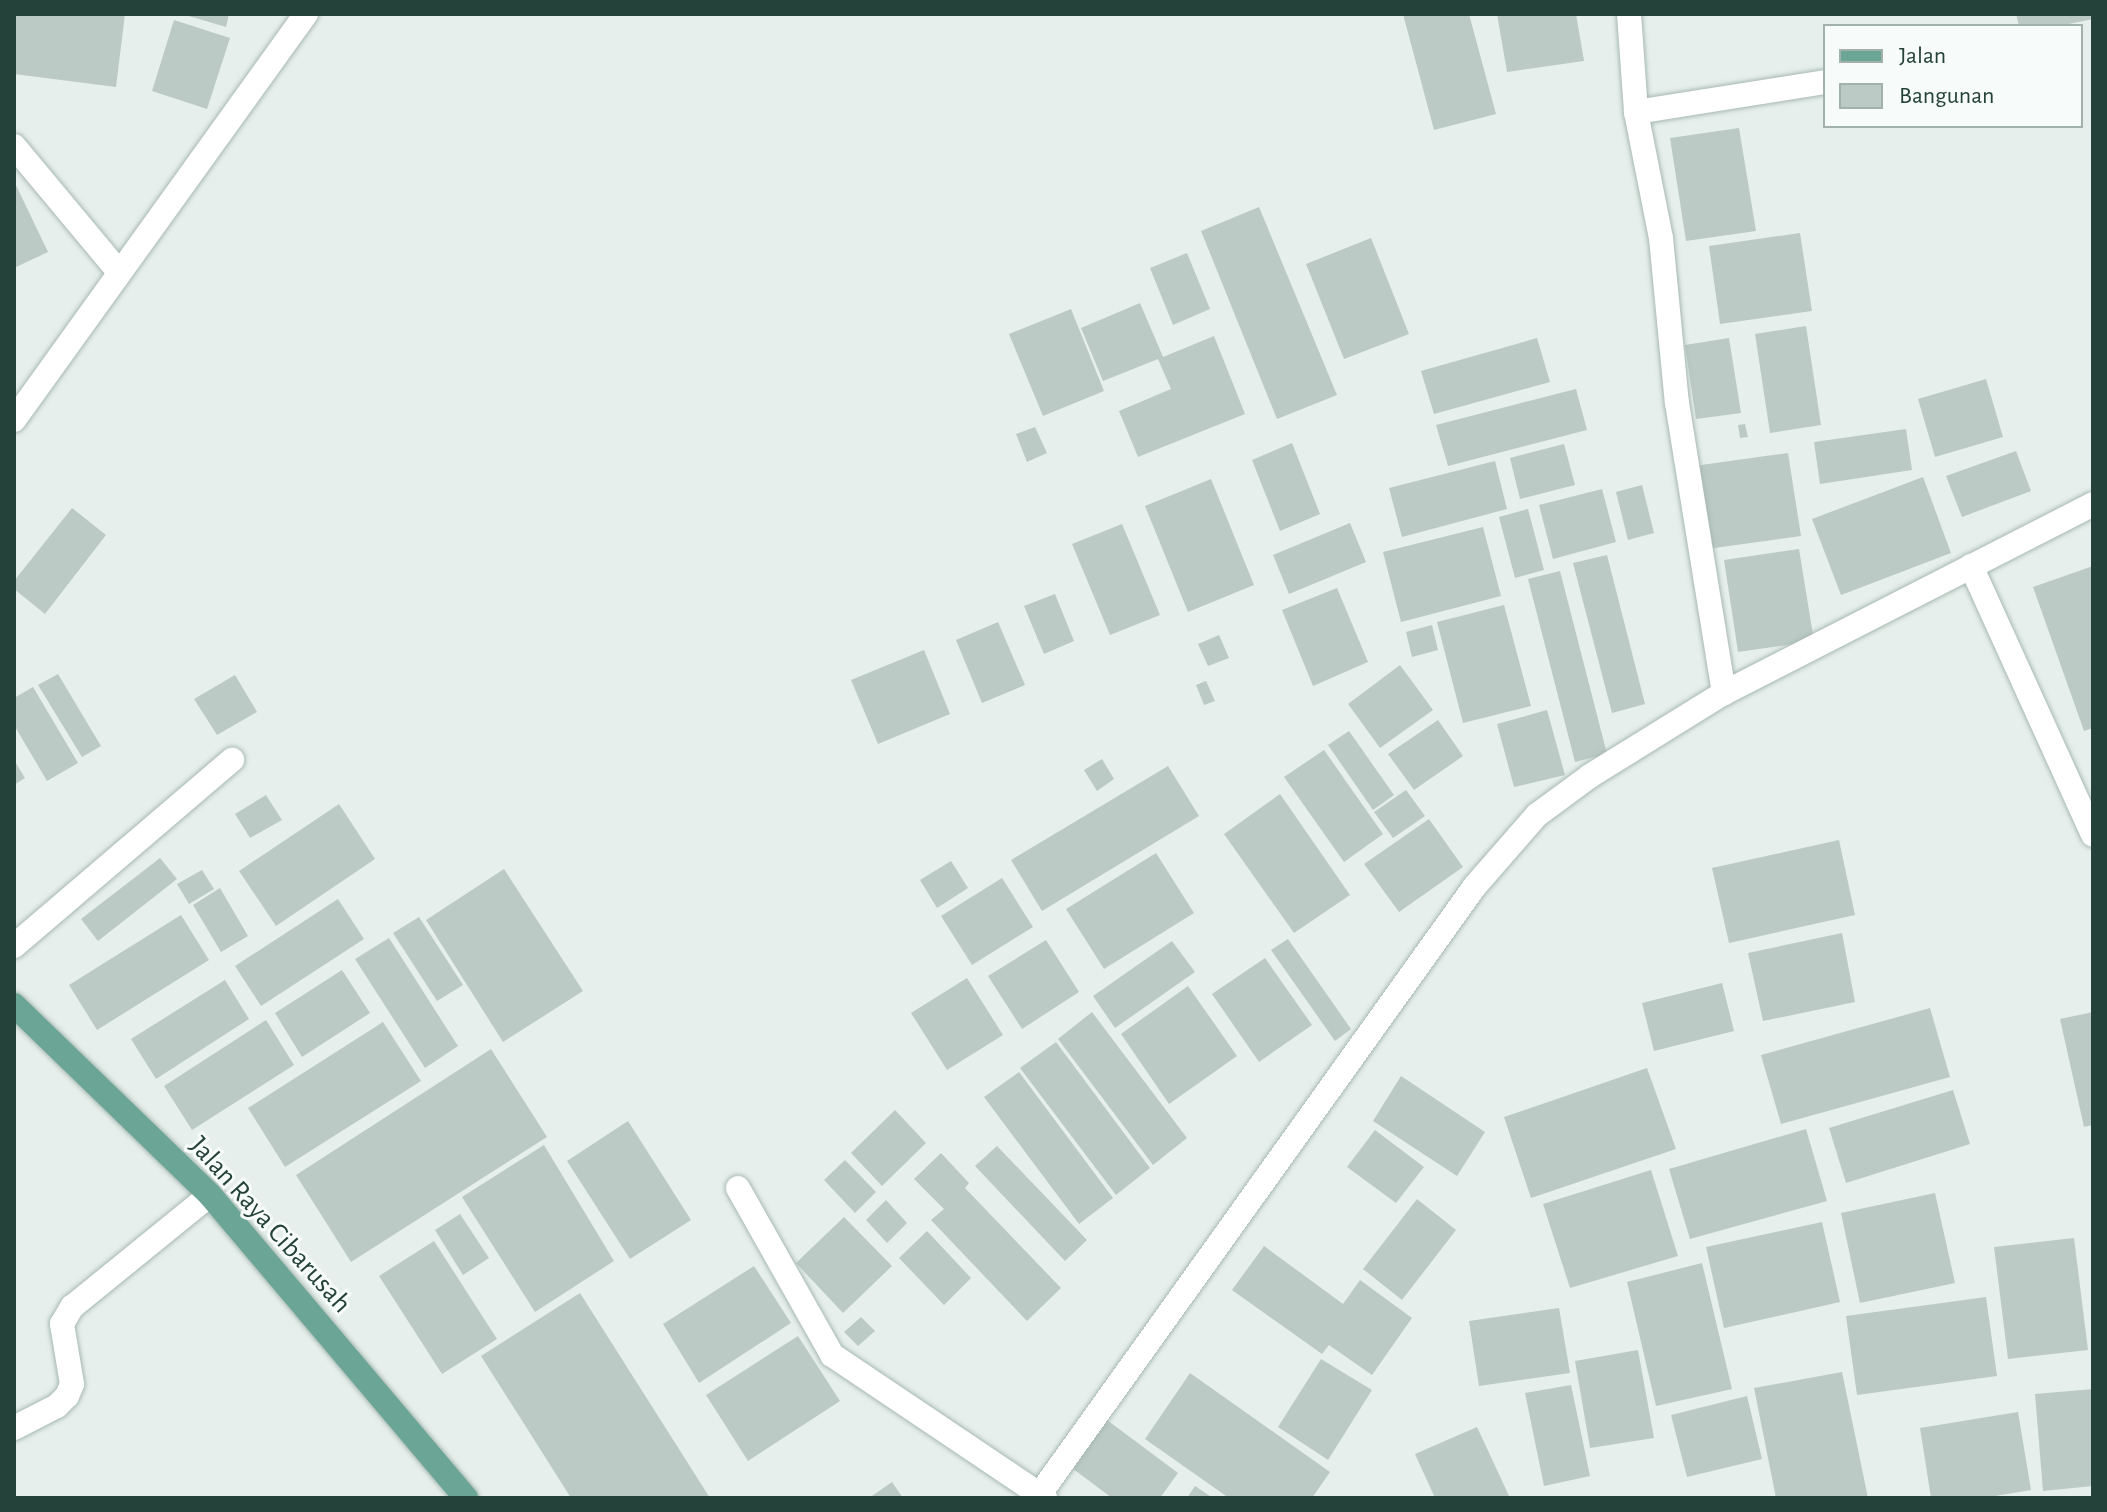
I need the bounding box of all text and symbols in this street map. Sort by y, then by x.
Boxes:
legend [1823,24,2083,128]
text: Jalan [1899,44,1946,68]
text: Bangunan [1899,84,1994,108]
street label: Jalan Raya Cibarusah [182,1130,358,1320]

